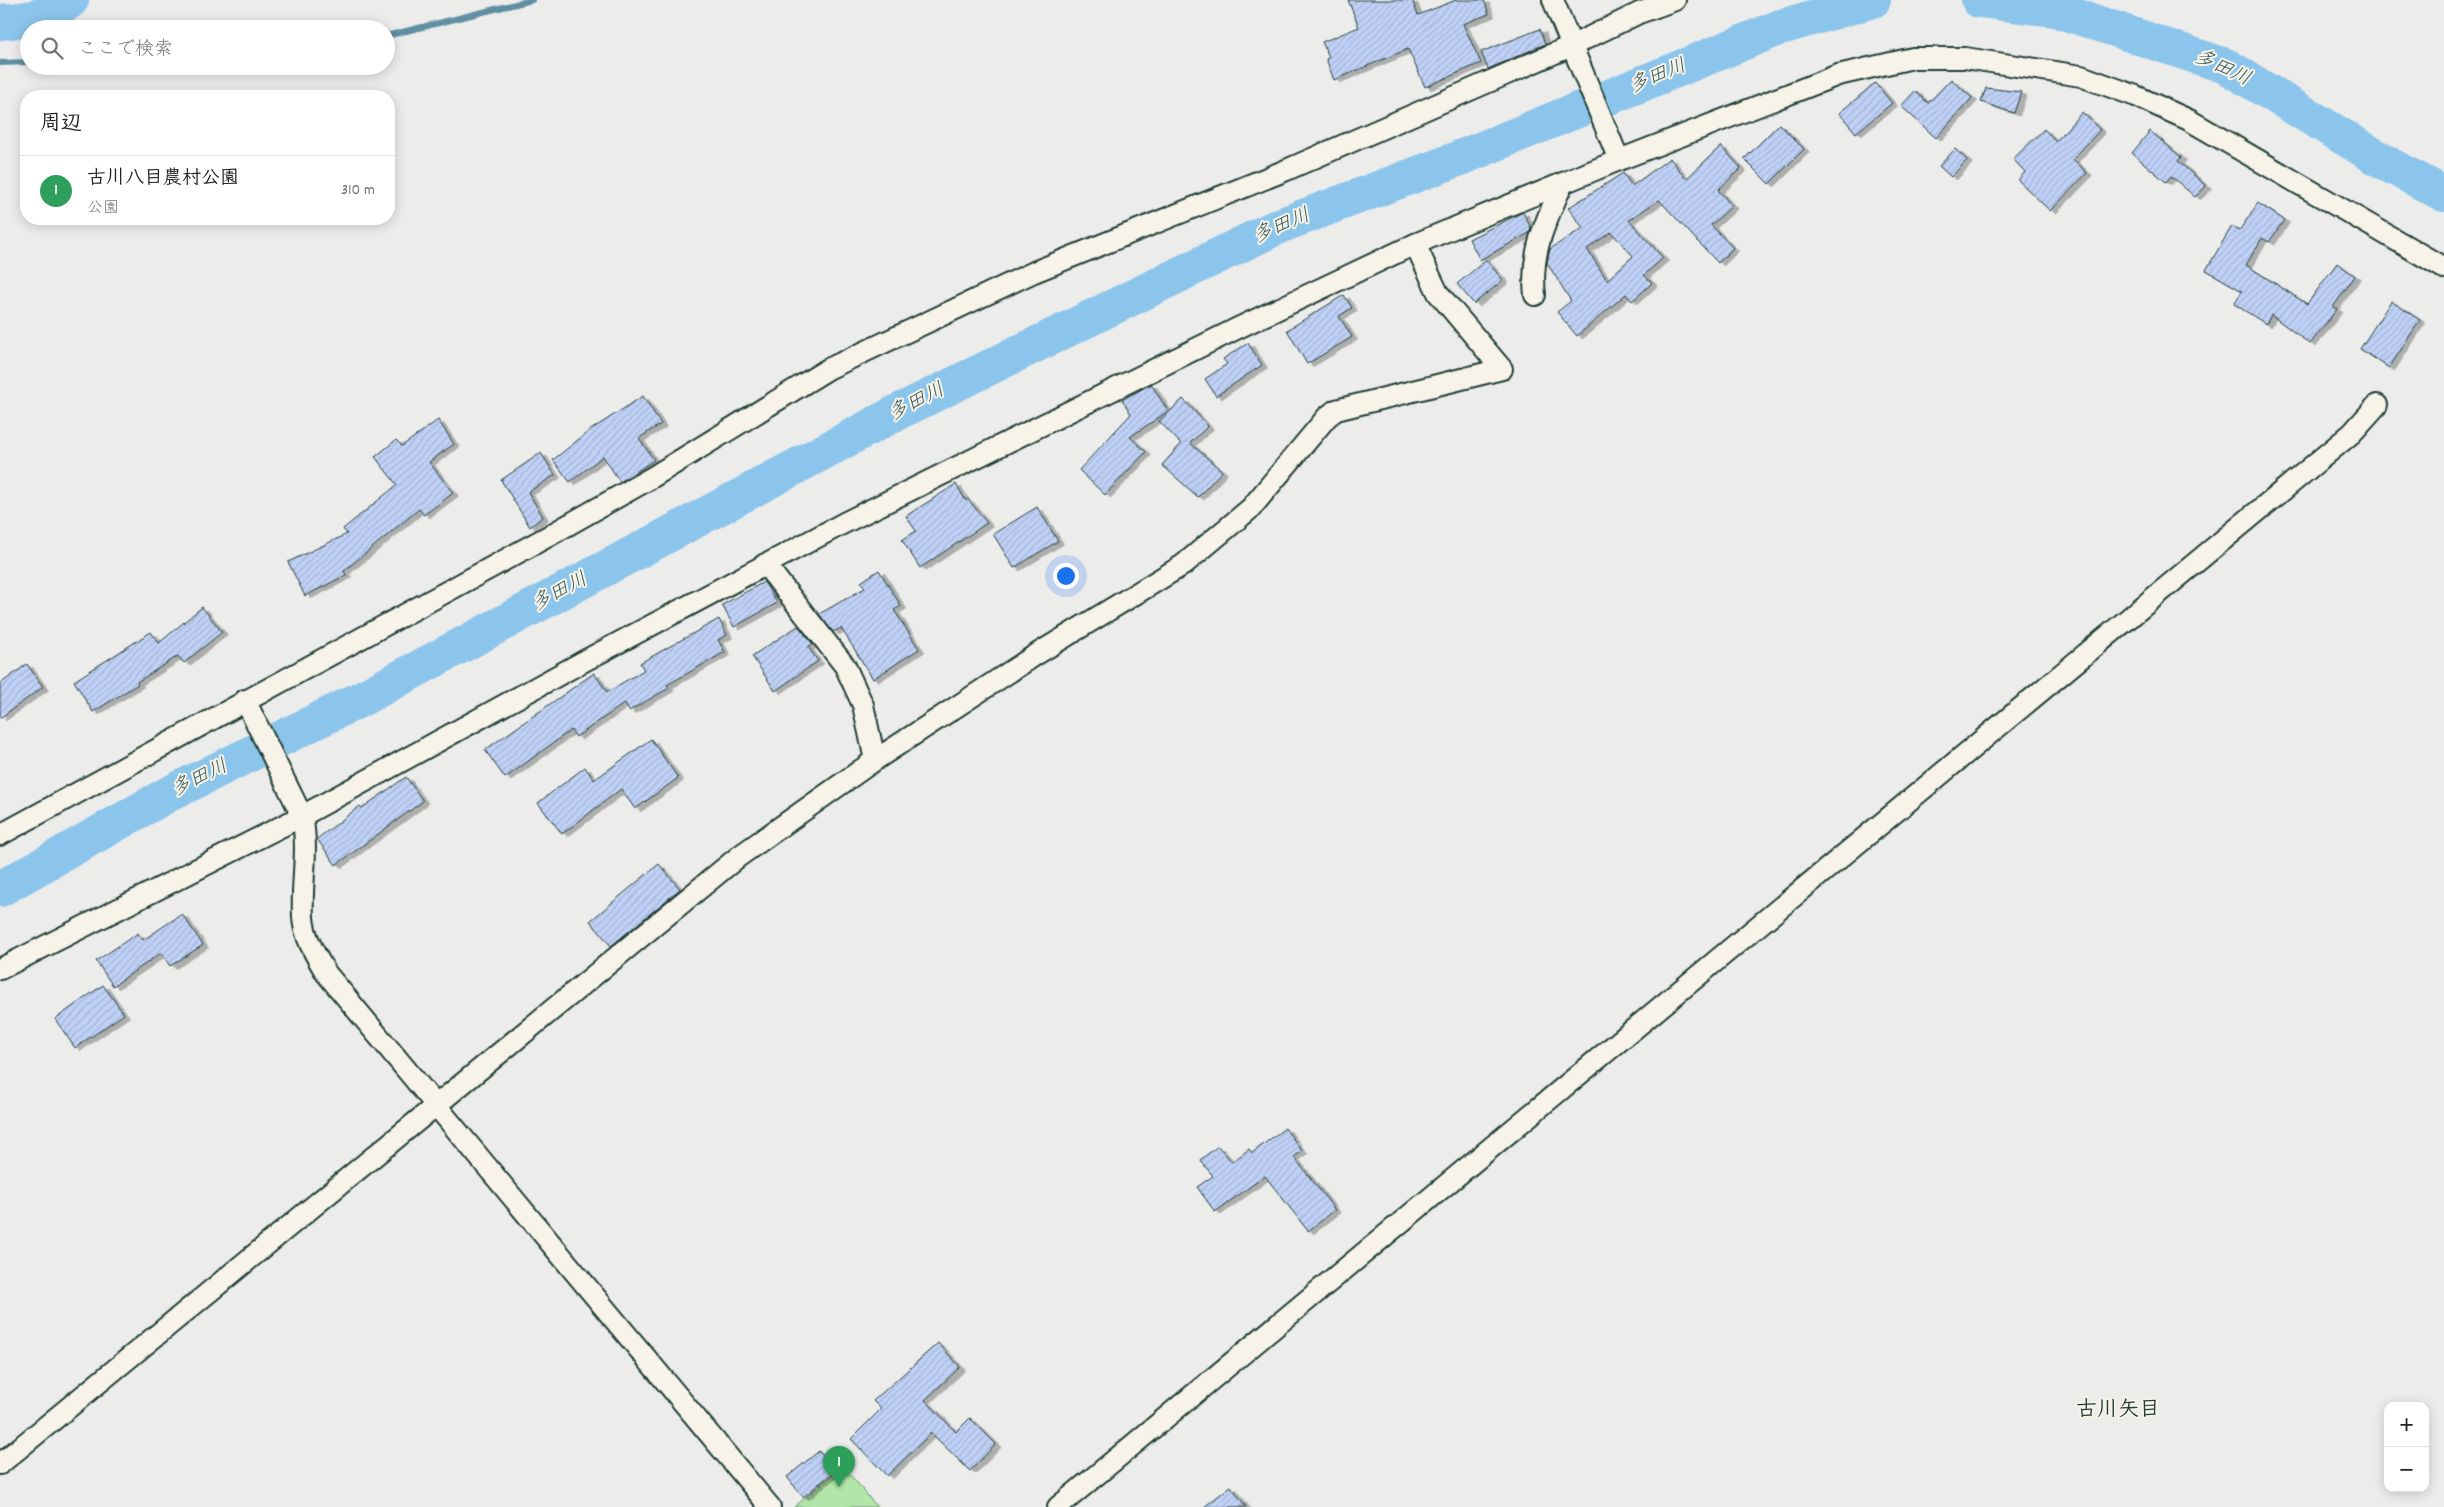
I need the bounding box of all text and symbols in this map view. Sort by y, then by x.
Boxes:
search box [20,20,395,75]
icon: search [38,34,66,62]
text: ここで検索 [78,37,173,64]
water label: 多田川 [2189,44,2255,94]
water label: 多田川 [1625,53,1691,101]
text: 周辺 [40,110,82,140]
text: 古川八目農村公園 [87,166,239,193]
text: 1 [54,179,58,202]
text: 310 m [341,179,375,202]
text: 公園 [87,197,119,220]
water label: 多田川 [1249,202,1315,252]
water label: 多田川 [884,377,950,429]
your location [1053,563,1079,589]
water label: 多田川 [527,567,593,619]
water label: 多田川 [167,753,233,805]
district label: 古川矢目 [2076,1396,2160,1426]
map controls [2384,1402,2429,1492]
button: + [2384,1402,2429,1447]
pin: 1 [823,1446,855,1487]
button: − [2384,1447,2429,1492]

